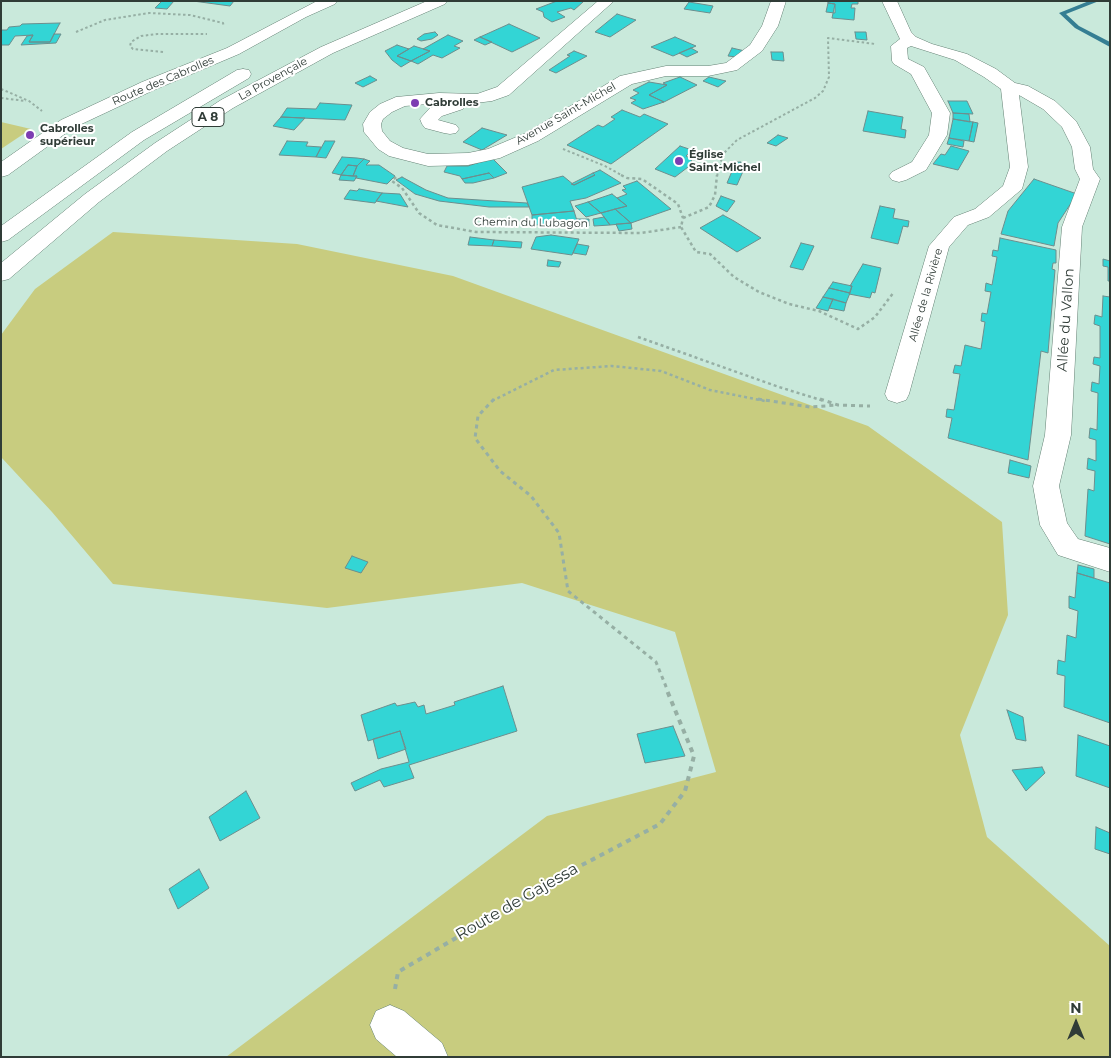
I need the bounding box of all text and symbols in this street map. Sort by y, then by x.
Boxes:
street label: Route des Cabrolles [110,54,216,108]
street label: La Provençale [236,55,310,103]
street label: Avenue Saint-Michel [514,80,618,148]
place label: Cabrolles [425,96,479,110]
marker: Cabrolles [409,97,421,109]
road number: A 8 [192,108,224,126]
place label: Cabrolles supérieur [40,122,95,148]
marker: Cabrolles supérieur [24,129,36,141]
place label: Église Saint-Michel [689,148,761,174]
marker: Église Saint-Michel [673,155,685,167]
street label: Chemin du Lubagon [474,215,588,231]
street label: Allée de la Rivière [906,247,946,343]
street label: Allée du Vallon [1054,268,1078,372]
street label: Route de Gajessa [452,859,582,945]
north arrow [1051,998,1101,1048]
text: N [1070,999,1082,1017]

